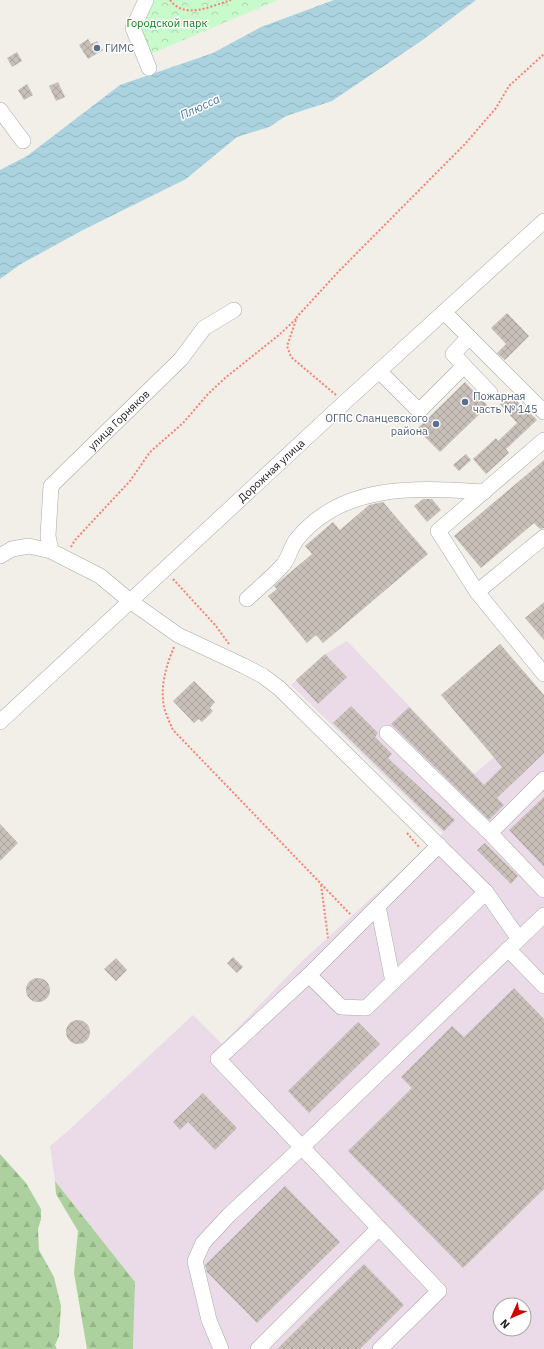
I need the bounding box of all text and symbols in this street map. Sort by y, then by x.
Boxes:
park label: Городской парк [127,16,207,30]
place label: ГИМС [105,41,134,55]
marker: ГИМС [92,43,102,53]
water label: Плюсса [178,91,222,122]
street label: улица Горняков [85,387,152,453]
place label: Пожарная часть № 145 [473,389,538,416]
marker: Пожарная часть № 145 [460,397,470,407]
place label: ОГПС Сланцевского района [325,411,428,438]
marker: ОГПС Сланцевского района [431,419,441,429]
street label: Дорожная улица [235,436,308,505]
north arrow [492,1297,532,1337]
text: N [497,1316,513,1332]

